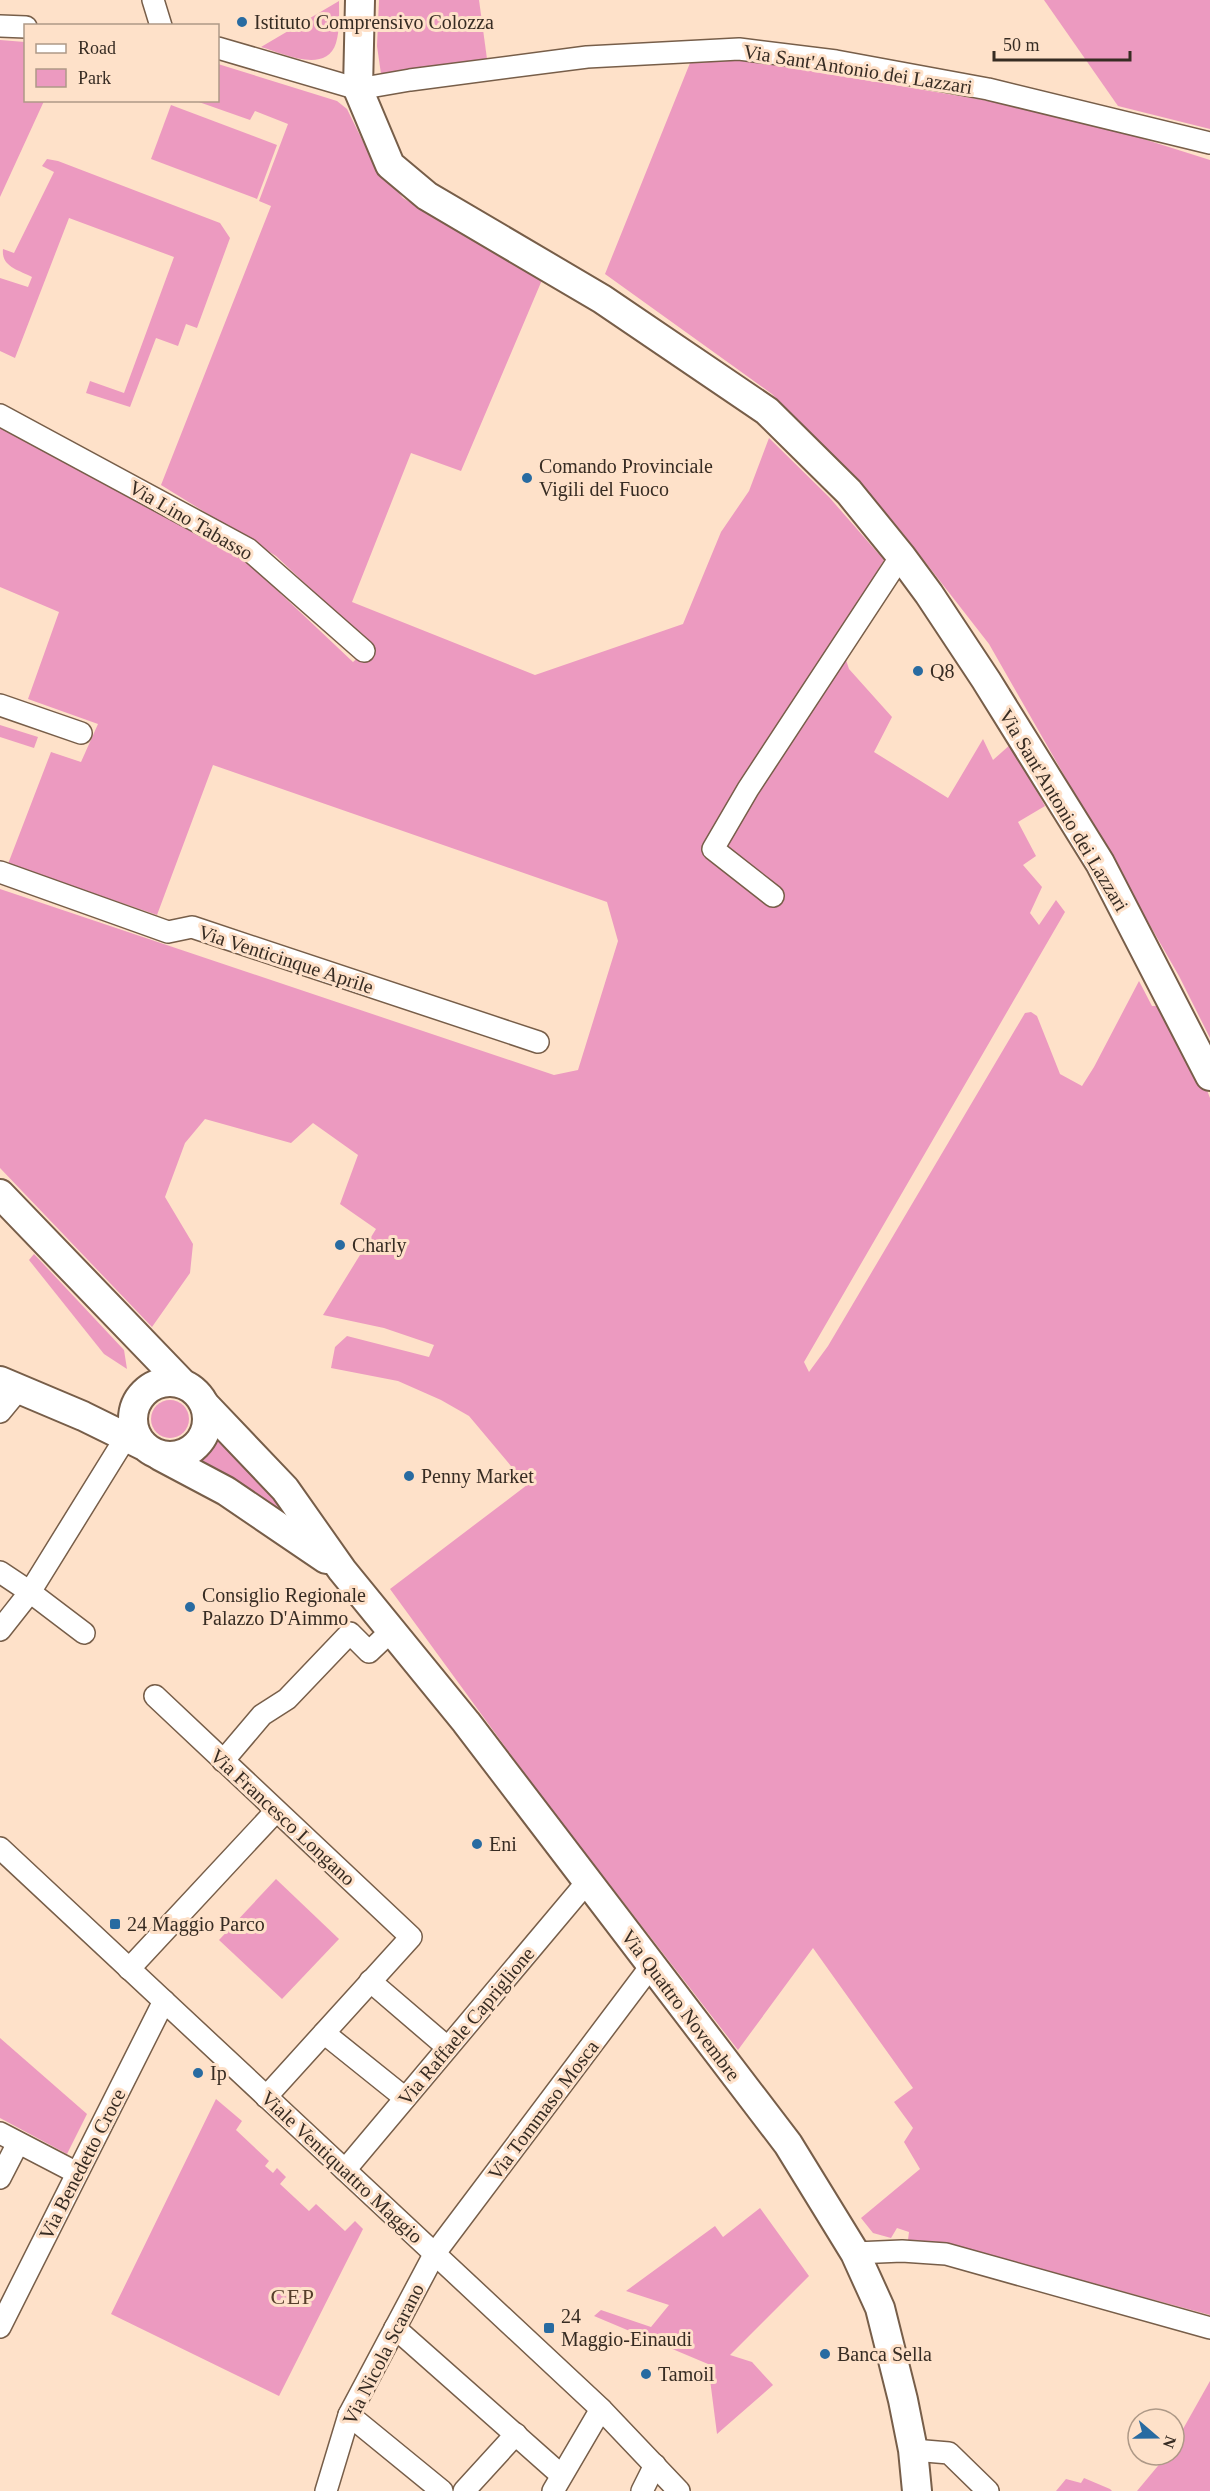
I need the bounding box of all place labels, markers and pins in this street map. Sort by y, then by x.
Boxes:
place label: Istituto Comprensivo Colozza [254,11,494,34]
marker: Istituto Comprensivo Colozza [235,15,249,29]
place label: Comando Provinciale Vigili del Fuoco [539,455,713,501]
marker: Comando Provinciale Vigili del Fuoco [520,471,534,485]
place label: Q8 [930,660,954,682]
marker: Q8 [911,664,925,678]
place label: Charly [352,1234,406,1257]
marker: Charly [333,1238,347,1252]
place label: Penny Market [421,1465,534,1488]
marker: Penny Market [402,1469,416,1483]
place label: Consiglio Regionale Palazzo D'Aimmo [202,1584,366,1629]
marker: Consiglio Regionale Palazzo D'Aimmo [183,1600,197,1614]
place label: Eni [489,1833,517,1855]
marker: Eni [470,1837,484,1851]
place label: 24 Maggio Parco [127,1913,265,1936]
marker: 24 Maggio Parco [108,1917,122,1931]
place label: Ip [210,2062,227,2085]
marker: Ip [191,2066,205,2080]
place label: 24 Maggio-Einaudi [561,2305,693,2351]
marker: 24 Maggio-Einaudi [542,2321,556,2335]
place label: Banca Sella [837,2343,932,2365]
marker: Banca Sella [818,2347,832,2361]
place label: Tamoil [658,2363,715,2385]
marker: Tamoil [639,2367,653,2381]

